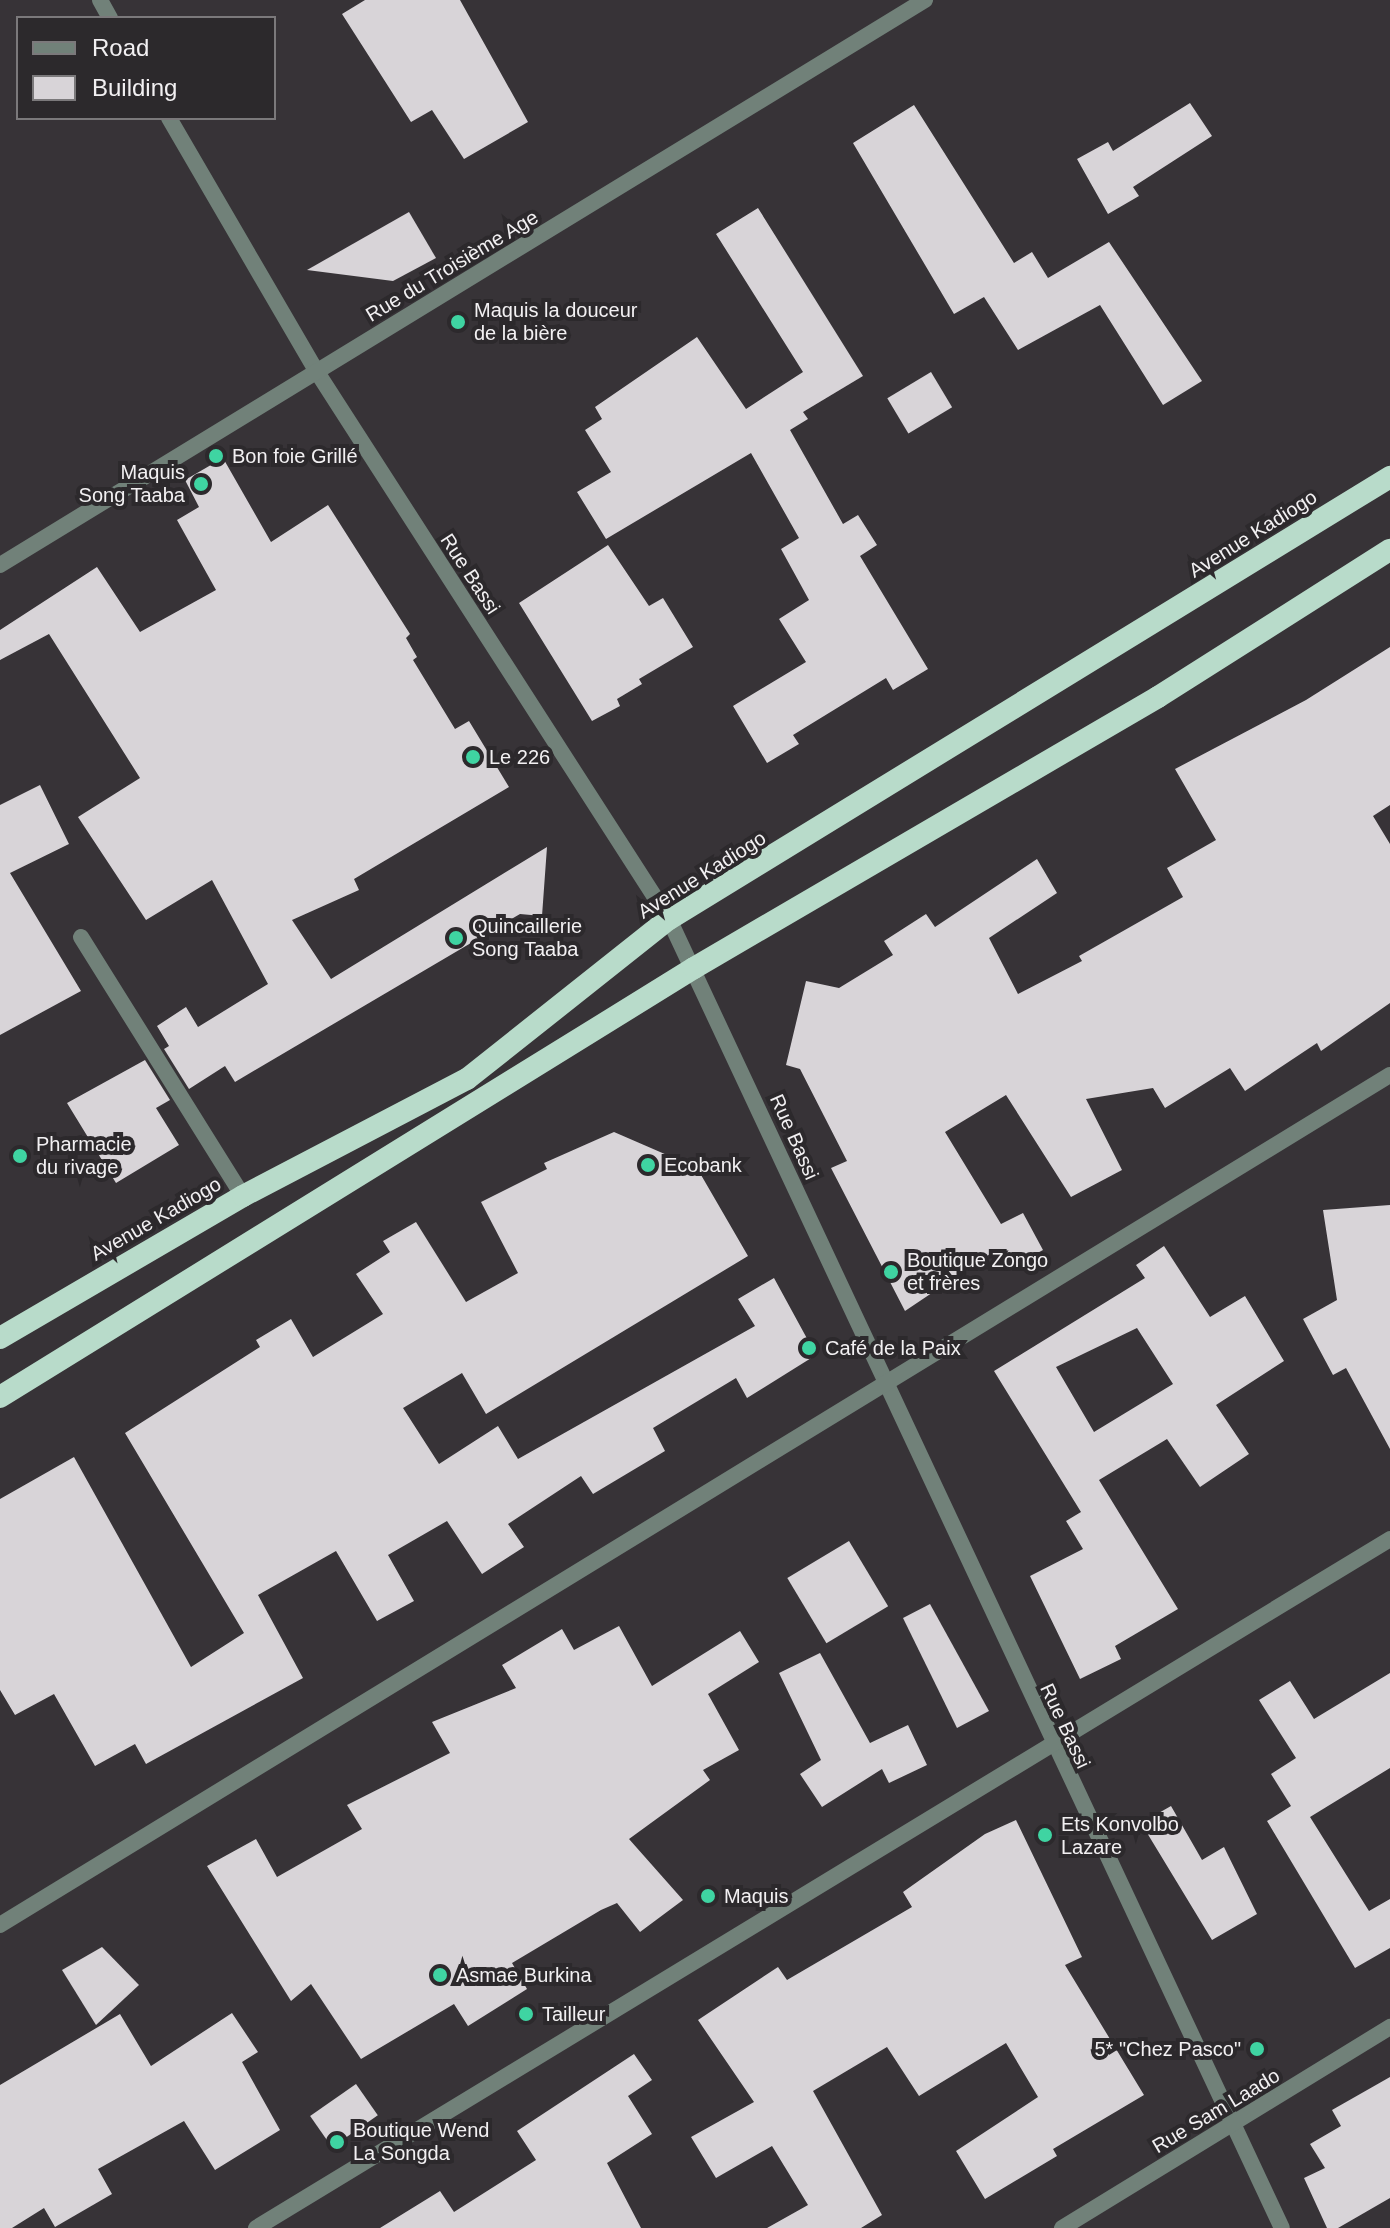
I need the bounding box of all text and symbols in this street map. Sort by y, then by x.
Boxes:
legend [16,16,276,120]
text: Road [92,34,149,61]
text: Building [92,74,177,101]
street label: Rue du Troisième Age [361,205,543,327]
place label: Maquis la douceur de la bière [474,298,637,345]
marker: Maquis la douceur de la bière [449,313,467,331]
place label: Bon foie Grillé [232,444,358,468]
marker: Bon foie Grillé [207,447,225,465]
place label: Maquis Song Taaba [78,460,185,507]
marker: Maquis Song Taaba [192,475,210,493]
street label: Avenue Kadiogo [1185,485,1321,583]
street label: Rue Bassi [435,529,505,619]
place label: Le 226 [489,745,550,769]
marker: Le 226 [464,748,482,766]
street label: Avenue Kadiogo [634,826,770,924]
place label: Quincaillerie Song Taaba [472,914,582,961]
marker: Quincaillerie Song Taaba [447,929,465,947]
street label: Rue Bassi [764,1090,824,1184]
place label: Pharmacie du rivage [36,1132,132,1179]
marker: Pharmacie du rivage [11,1147,29,1165]
place label: Ecobank [664,1153,742,1177]
marker: Ecobank [639,1156,657,1174]
street label: Avenue Kadiogo [87,1172,225,1266]
place label: Boutique Zongo et frères [907,1248,1048,1295]
marker: Boutique Zongo et frères [882,1263,900,1281]
place label: Café de la Paix [825,1336,961,1360]
marker: Café de la Paix [800,1339,818,1357]
street label: Rue Bassi [1035,1680,1095,1772]
place label: Ets Konvolbo Lazare [1061,1812,1179,1859]
marker: Ets Konvolbo Lazare [1036,1826,1054,1844]
place label: Maquis [724,1884,788,1908]
marker: Maquis [699,1887,717,1905]
place label: Asmae Burkina [456,1963,592,1987]
marker: Asmae Burkina [431,1966,449,1984]
place label: Tailleur [542,2002,605,2026]
marker: Tailleur [517,2005,535,2023]
place label: 5* "Chez Pasco" [1095,2037,1241,2061]
marker: 5* "Chez Pasco" [1248,2040,1266,2058]
street label: Rue Sam Laado [1148,2063,1284,2159]
place label: Boutique Wend La Songda [353,2118,489,2165]
marker: Boutique Wend La Songda [328,2133,346,2151]

